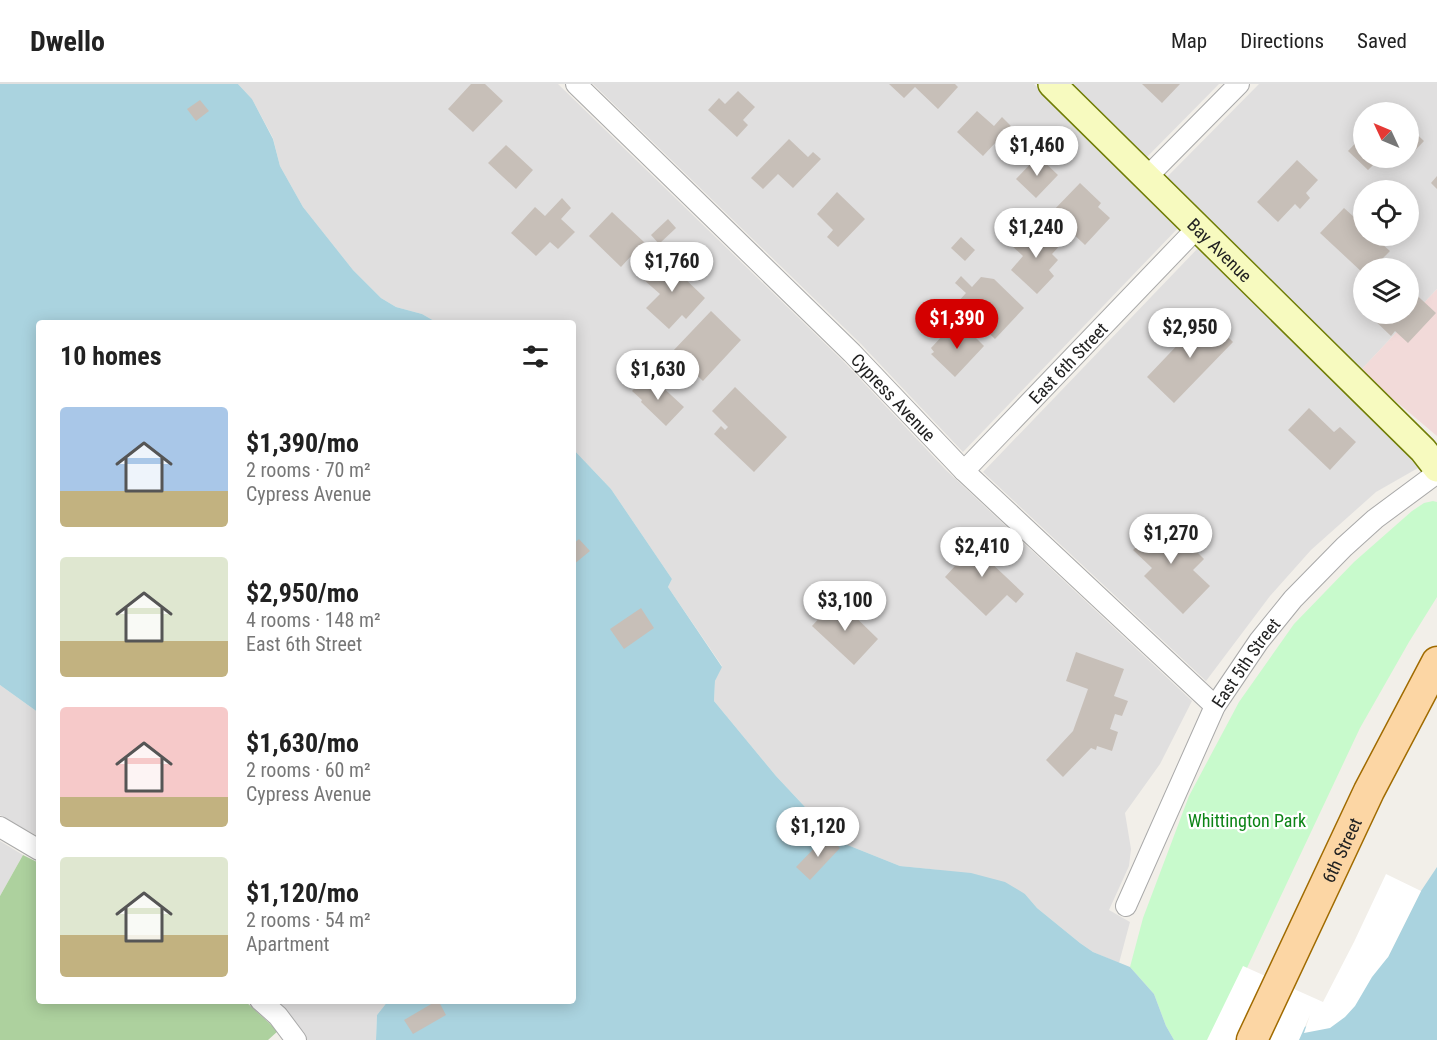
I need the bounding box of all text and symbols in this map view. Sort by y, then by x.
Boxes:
text: Dwello [30,25,105,58]
text: Map [1171,29,1207,53]
text: Directions [1240,29,1324,53]
text: Saved [1357,29,1407,53]
north arrow [1353,102,1419,168]
map controls [1353,102,1419,324]
pin: $1,460 [988,126,1086,177]
text: $1,460 [1009,133,1065,157]
button: locate [1353,180,1419,246]
pin: $1,240 [987,208,1085,259]
street label: Bay Avenue [1184,214,1257,286]
text: $1,240 [1008,215,1064,239]
pin: $1,760 [623,242,721,293]
text: $1,760 [644,249,700,273]
button: layers [1353,258,1419,324]
pin: $1,390 [908,299,1006,350]
text: $1,390 [929,306,985,330]
pin: $2,950 [1141,308,1239,359]
text: $2,950 [1162,315,1218,339]
street label: East 6th Street [1024,318,1112,408]
icon: filters [519,340,552,373]
text: 10 homes [60,341,162,371]
street label: Cypress Avenue [847,349,940,445]
pin: $1,630 [609,350,707,401]
text: $1,630 [630,357,686,381]
text: $1,390/mo [246,428,359,458]
icon: home [108,431,180,503]
text: 2 rooms · 70 m² [246,458,371,482]
text: Cypress Avenue [246,482,371,506]
pin: $1,270 [1122,514,1220,565]
text: $1,270 [1143,521,1199,545]
pin: $2,410 [933,527,1031,578]
text: $2,410 [954,534,1010,558]
text: $2,950/mo [246,578,359,608]
icon: home [108,581,180,653]
pin: $3,100 [796,581,894,632]
text: $3,100 [817,588,873,612]
text: 4 rooms · 148 m² [246,608,381,632]
street label: East 5th Street [1207,614,1284,711]
text: East 6th Street [246,632,362,656]
text: $1,630/mo [246,728,359,758]
icon: home [108,731,180,803]
text: 2 rooms · 60 m² [246,758,371,782]
text: Cypress Avenue [246,782,371,806]
pin: $1,120 [769,807,867,858]
park label: Whittington Park [1188,810,1306,831]
text: $1,120 [790,814,846,838]
street label: 6th Street [1317,814,1366,886]
text: $1,120/mo [246,878,359,908]
icon: home [108,881,180,953]
text: 2 rooms · 54 m² [246,908,371,932]
text: Apartment [246,932,330,956]

